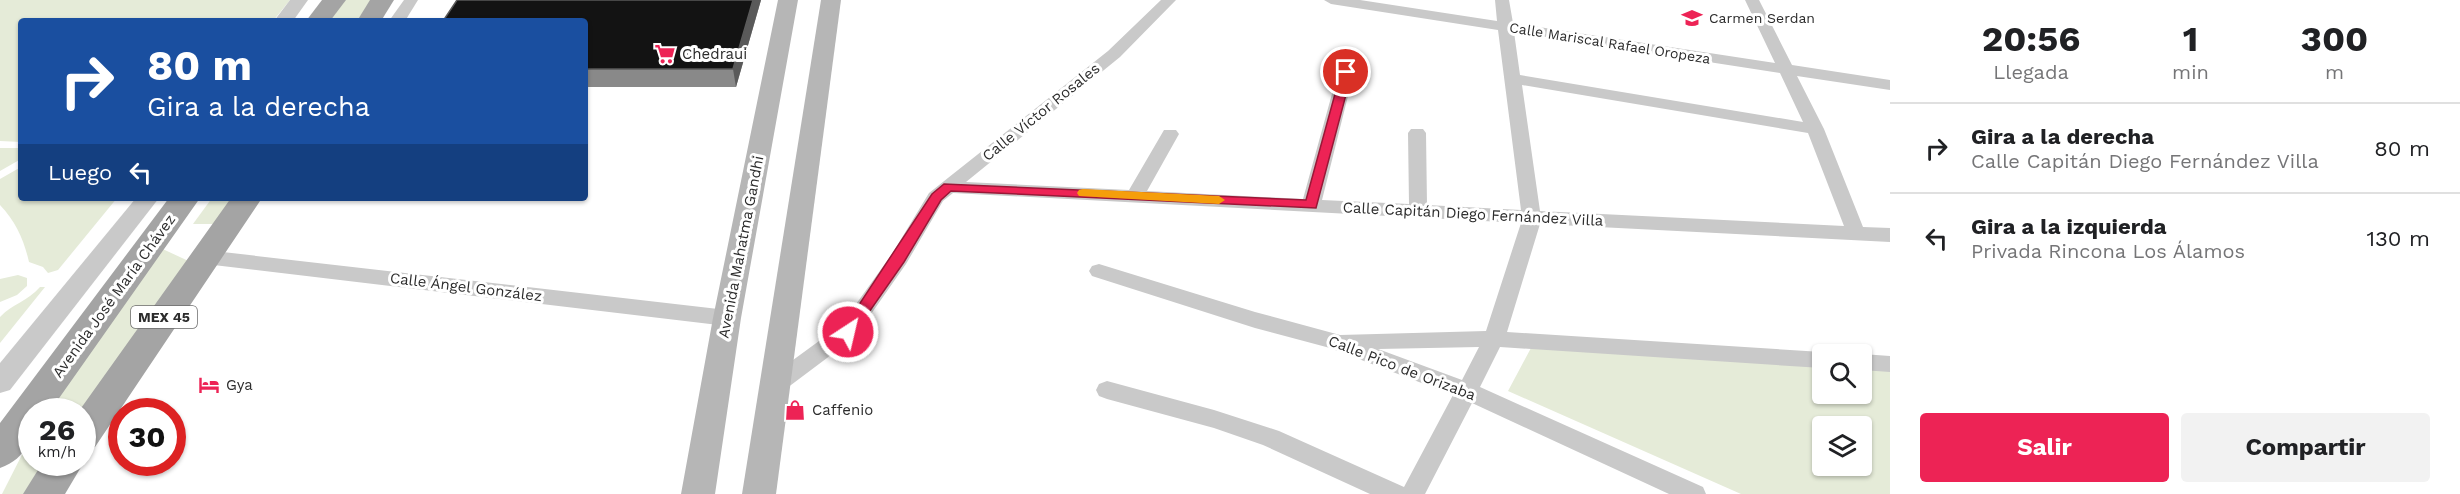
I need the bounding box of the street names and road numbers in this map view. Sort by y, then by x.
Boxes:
street label: Calle Mariscal Rafael Oropeza [1508,19,1712,67]
street label: Calle Víctor Rosales [979,59,1103,165]
street label: Avenida Mahatma Gandhi [714,154,768,340]
street label: Calle Capitán Diego Fernández Villa [1342,198,1604,230]
street label: Avenida José María Chávez [49,211,179,381]
street label: Calle Ángel González [389,269,543,305]
road number: MEX 45 [131,306,197,328]
street label: Calle Pico de Orizaba [1326,332,1479,405]

